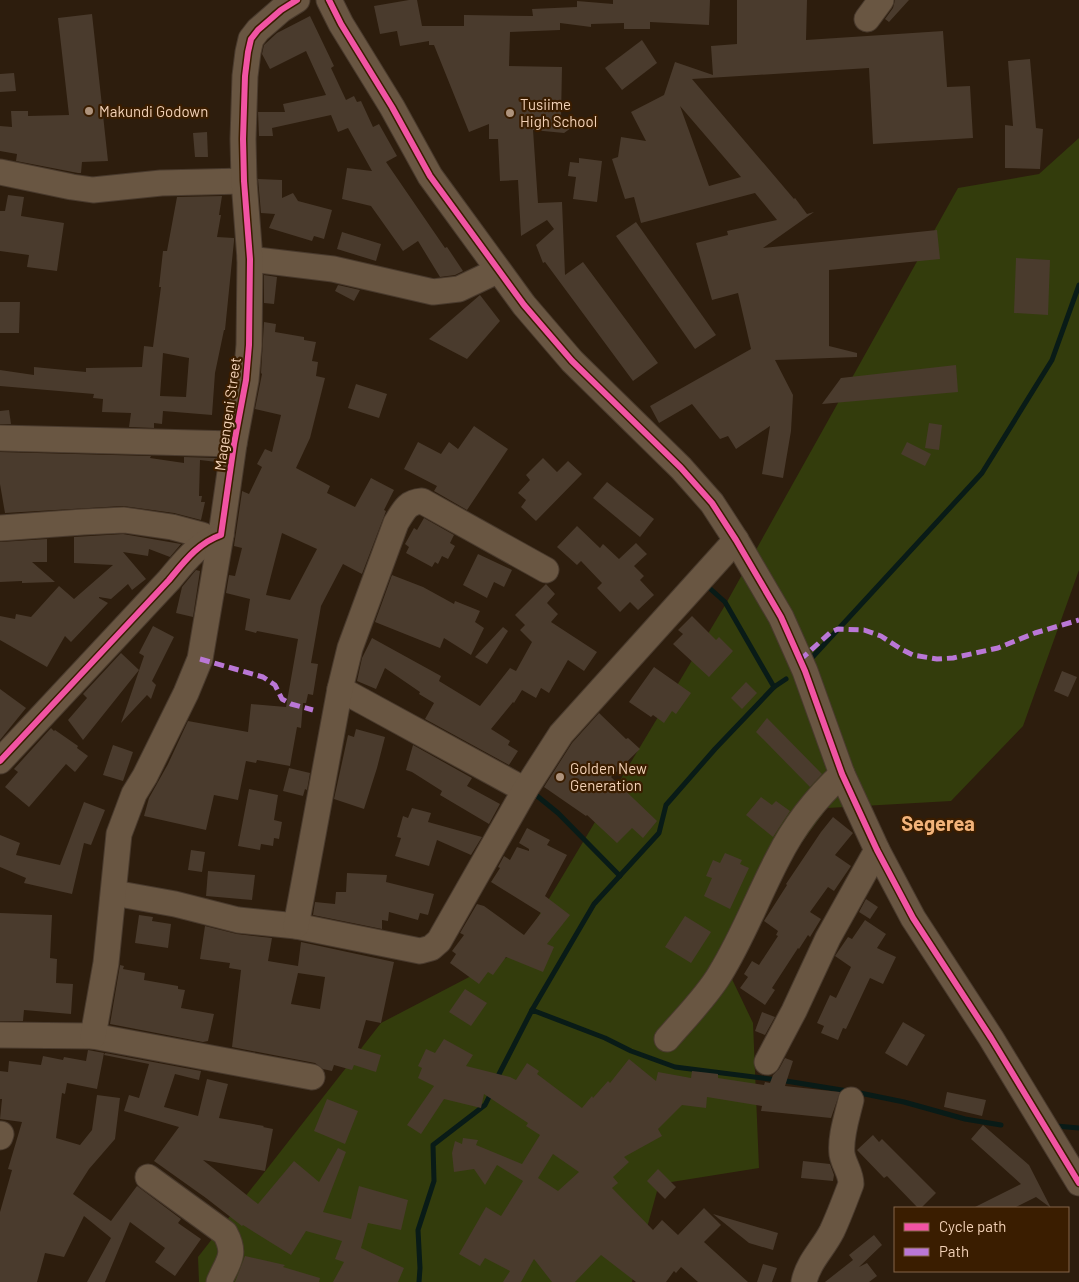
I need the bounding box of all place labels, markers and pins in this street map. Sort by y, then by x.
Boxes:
place label: Tusiime High School [520,95,597,130]
place label: Makundi Godown [99,102,208,120]
marker: Makundi Godown [83,105,95,117]
marker: Tusiime High School [504,107,516,119]
place label: Golden New Generation [570,759,647,794]
marker: Golden New Generation [554,771,566,783]

